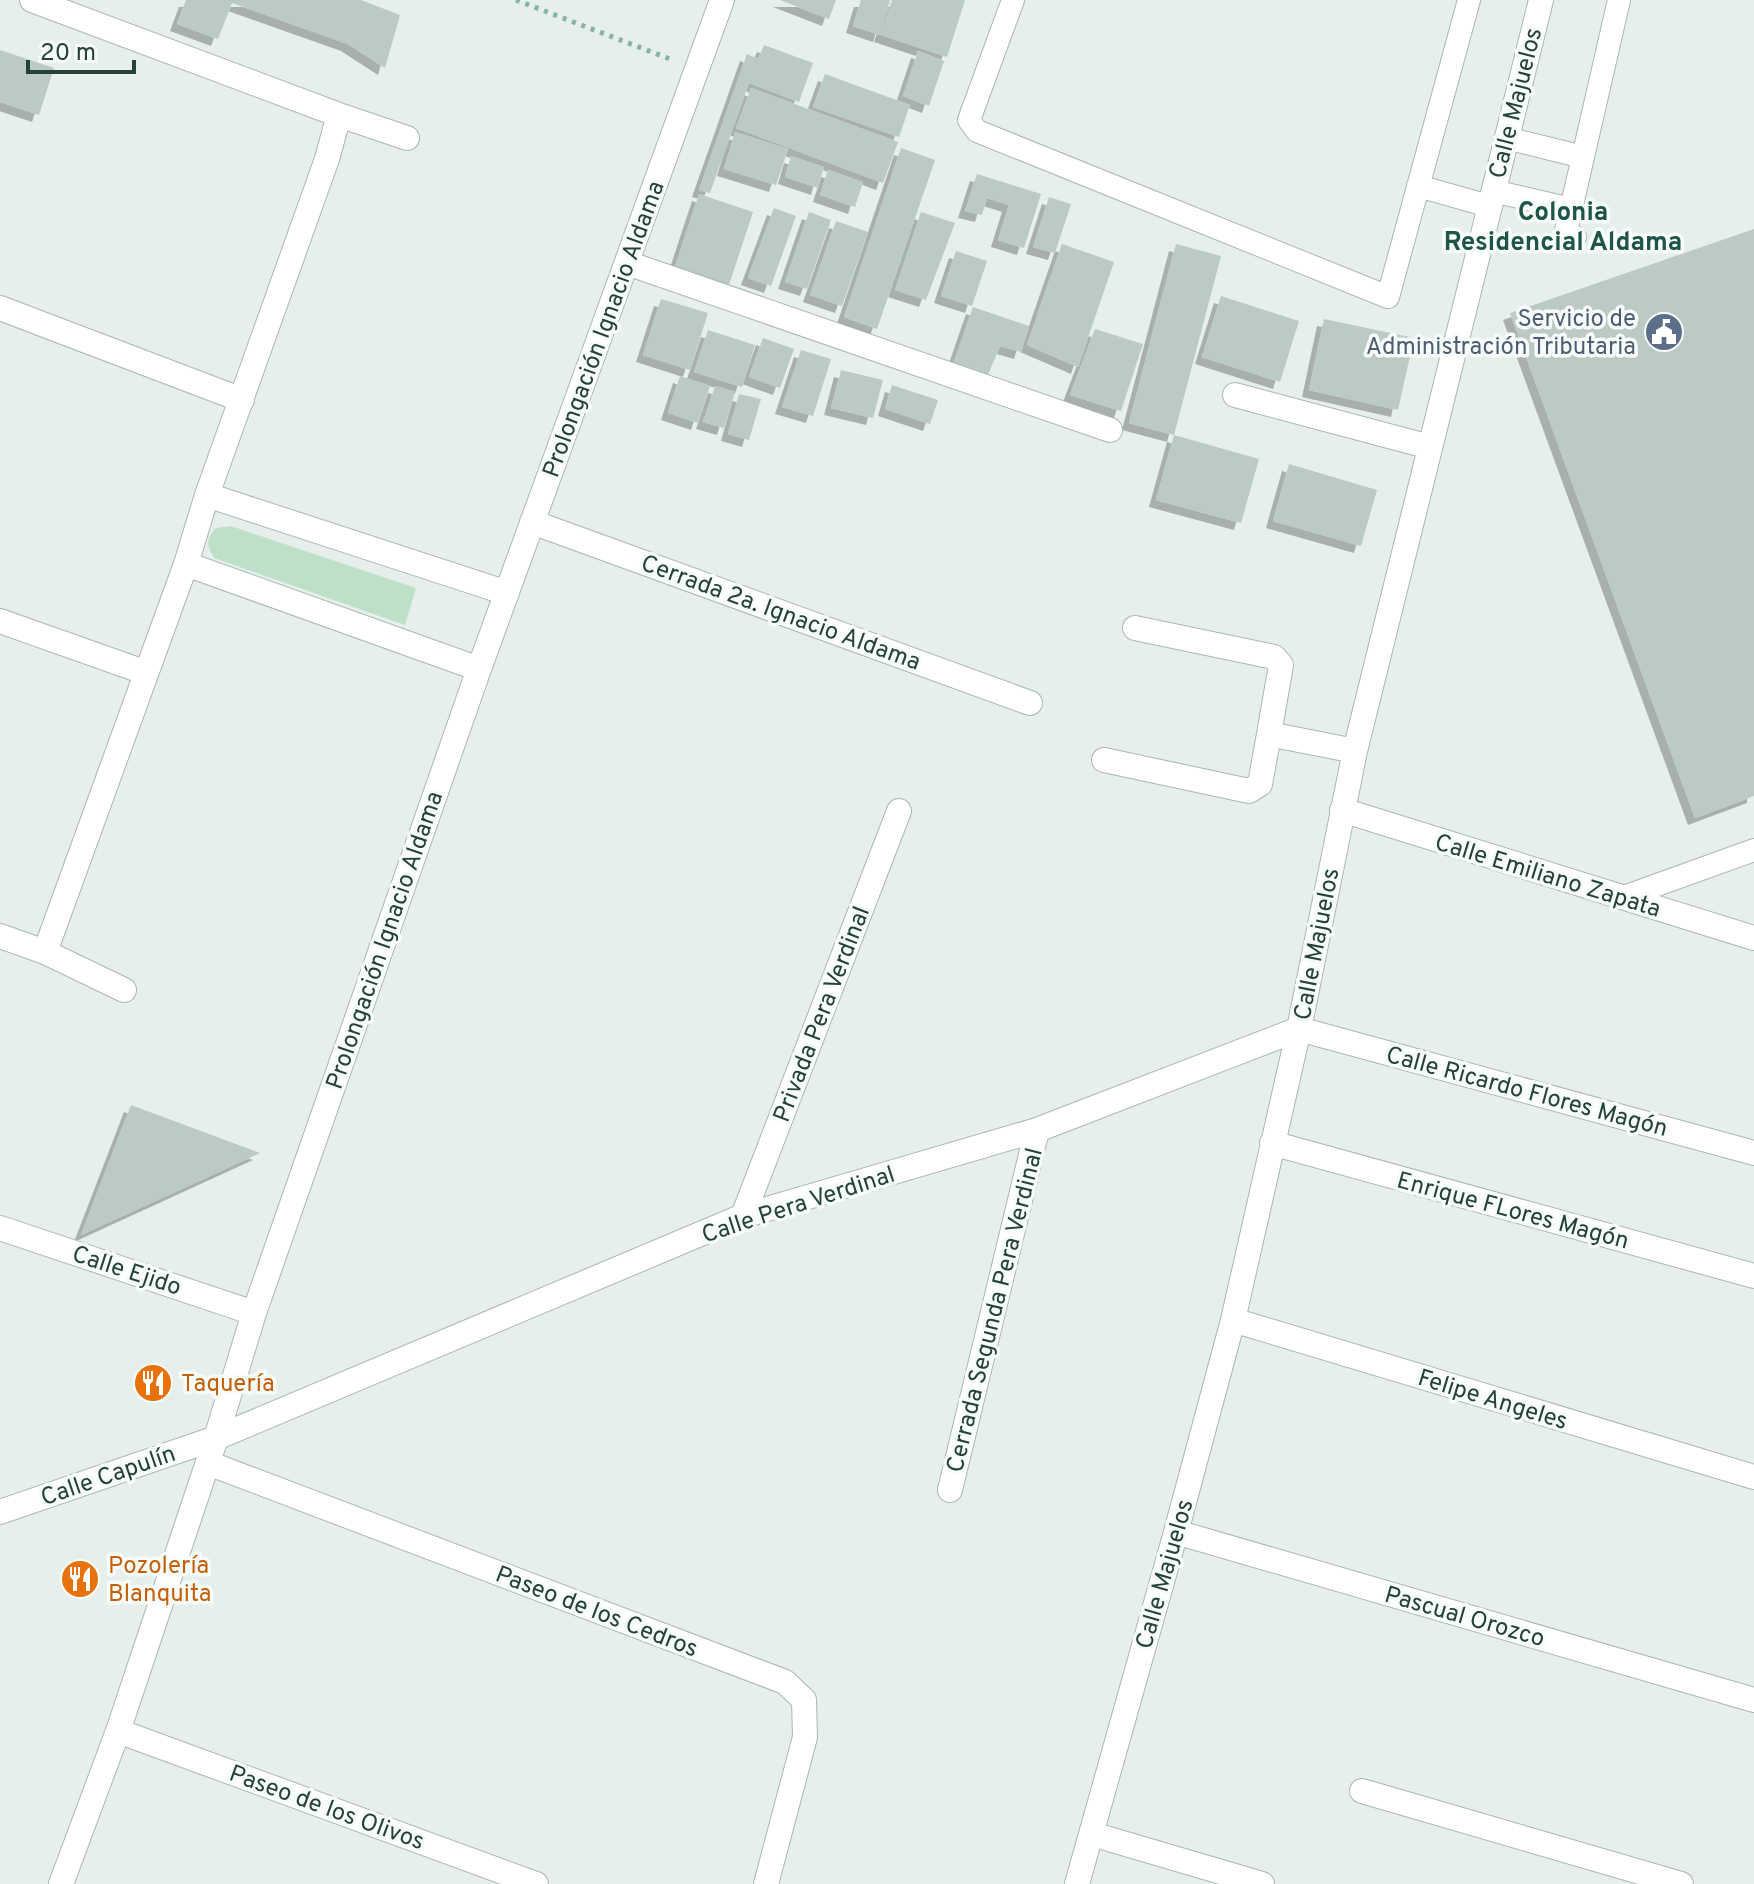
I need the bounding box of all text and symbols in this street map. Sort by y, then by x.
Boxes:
scale bar [28,24,134,74]
street label: Calle Majuelos [1484,25,1550,182]
text: 20 m [40,39,96,69]
street label: Prolongación Ignacio Aldama [537,177,673,482]
district label: Colonia Residencial Aldama [1444,197,1682,260]
place label: Servicio de Administración Tributaria [1366,305,1636,363]
public building icon: Servicio de Administración Tributaria [1643,311,1685,353]
street label: Cerrada 2a. Ignacio Aldama [636,549,924,679]
street label: Prolongación Ignacio Aldama [321,788,451,1094]
street label: Calle Emiliano Zapata [1431,828,1664,926]
street label: Calle Majuelos [1289,866,1347,1023]
street label: Privada Pera Verdinal [768,903,878,1127]
street label: Calle Ricardo Flores Magón [1382,1041,1671,1145]
street label: Cerrada Segunda Pera Verdinal [941,1145,1051,1476]
street label: Calle Pera Verdinal [698,1161,899,1251]
street label: Enrique FLores Magón [1393,1166,1632,1257]
street label: Calle Ejido [68,1240,185,1304]
restaurant icon: Taquería [132,1362,174,1404]
street label: Felipe Angeles [1414,1364,1571,1438]
place label: Taquería [181,1370,275,1400]
street label: Calle Capulín [37,1440,180,1514]
street label: Calle Majuelos [1130,1496,1202,1653]
place label: Pozolería Blanquita [108,1552,211,1610]
restaurant icon: Pozolería Blanquita [59,1558,101,1600]
street label: Paseo de los Cedros [491,1560,702,1665]
street label: Pascual Orozco [1381,1581,1548,1655]
street label: Paseo de los Olivos [225,1760,428,1858]

